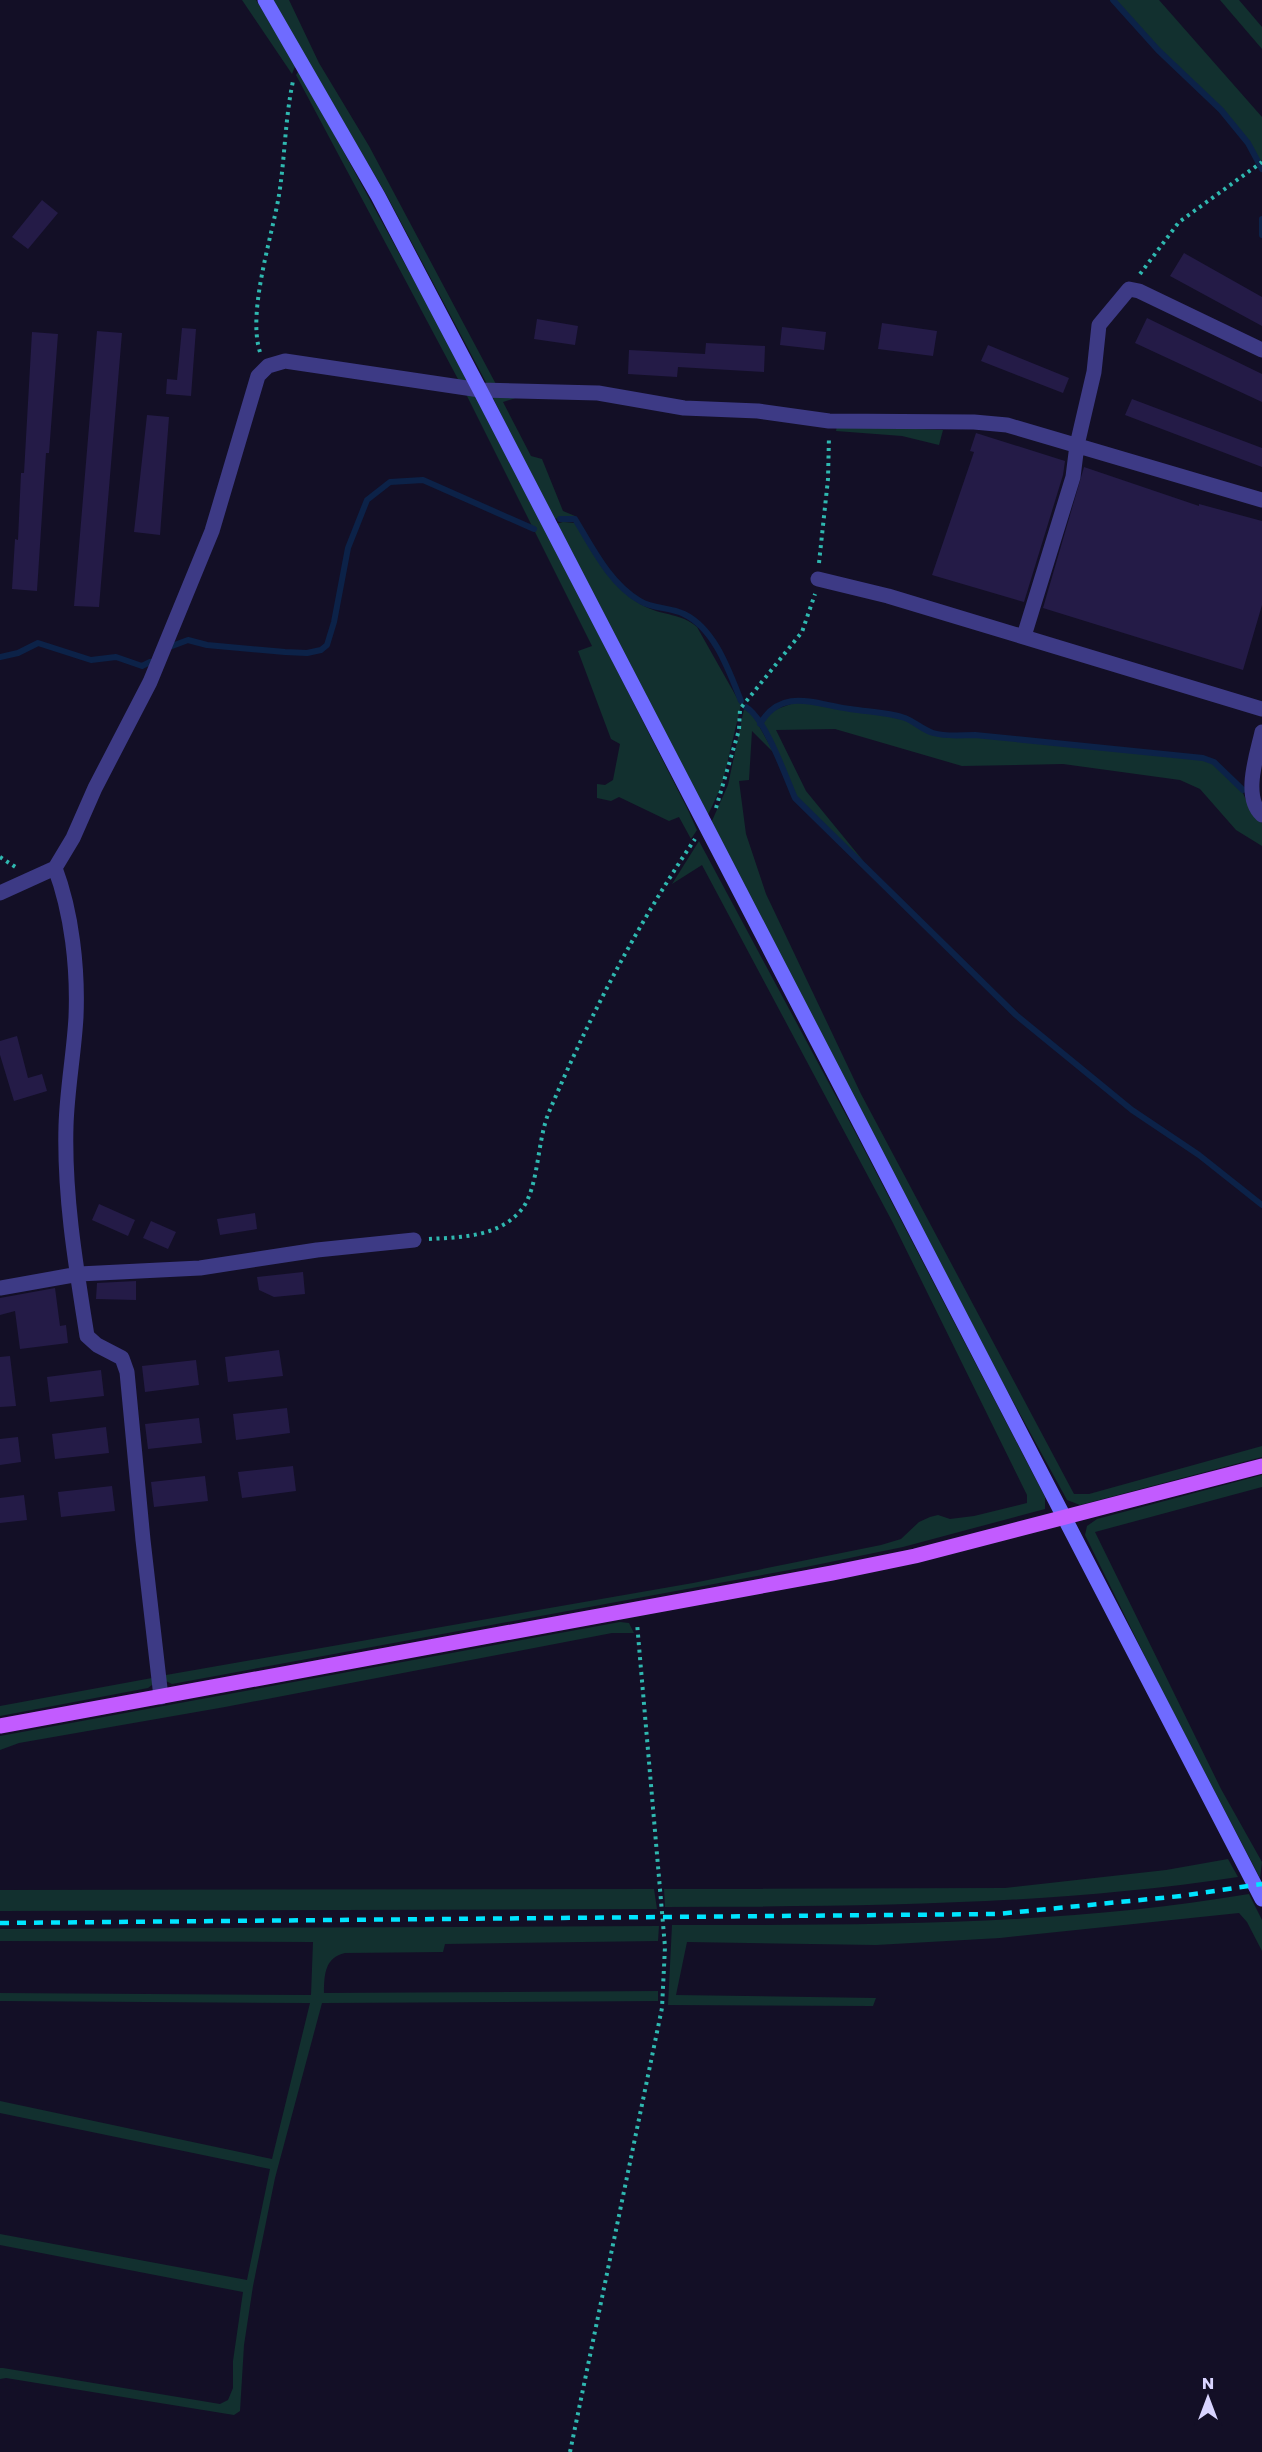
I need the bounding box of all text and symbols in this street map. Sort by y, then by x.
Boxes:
north arrow [1178,2368,1238,2428]
text: N [1202,2372,1214,2395]

